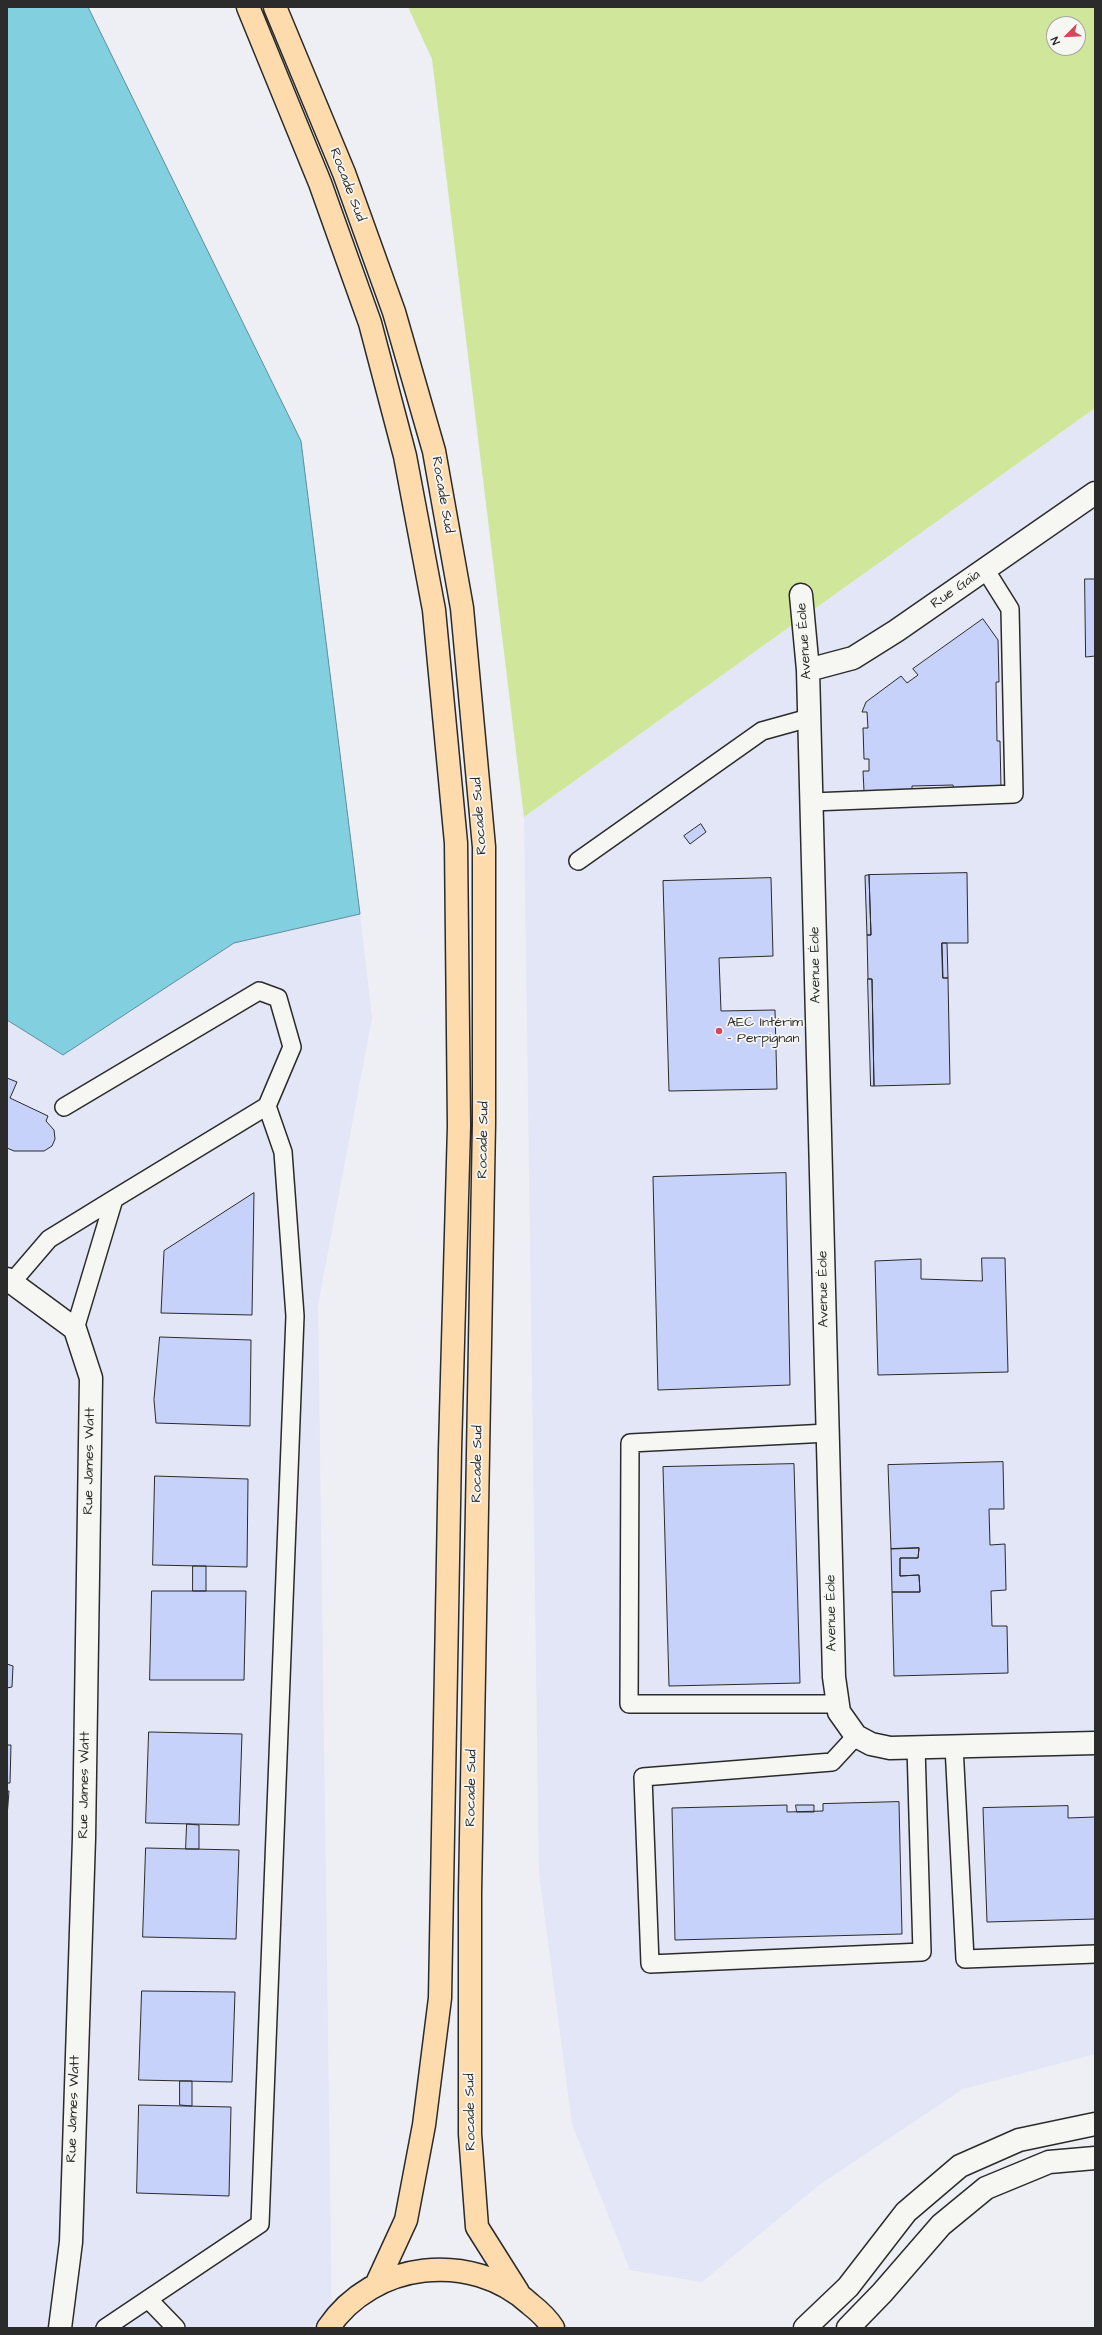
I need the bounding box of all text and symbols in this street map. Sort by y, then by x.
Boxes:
north arrow [1046,16,1086,56]
text: N [1047,34,1064,47]
street label: Rocade Sud [325,146,369,224]
street label: Rocade Sud [427,455,457,535]
street label: Rue Gaïa [928,567,984,613]
street label: Avenue Éole [794,602,816,680]
street label: Rocade Sud [469,777,491,855]
street label: Avenue Éole [807,926,825,1004]
place label: AEC Intérim - Perpignan [727,1015,803,1048]
marker: AEC Intérim - Perpignan [714,1026,724,1036]
street label: Rocade Sud [475,1101,493,1179]
street label: Avenue Éole [815,1250,833,1328]
street label: Rue James Watt [81,1407,99,1515]
street label: Rocade Sud [469,1425,487,1503]
street label: Avenue Éole [823,1574,841,1652]
street label: Rue James Watt [76,1731,94,1839]
street label: Rocade Sud [463,1749,481,1827]
street label: Rue James Watt [64,2055,84,2163]
street label: Rocade Sud [462,2073,480,2151]

